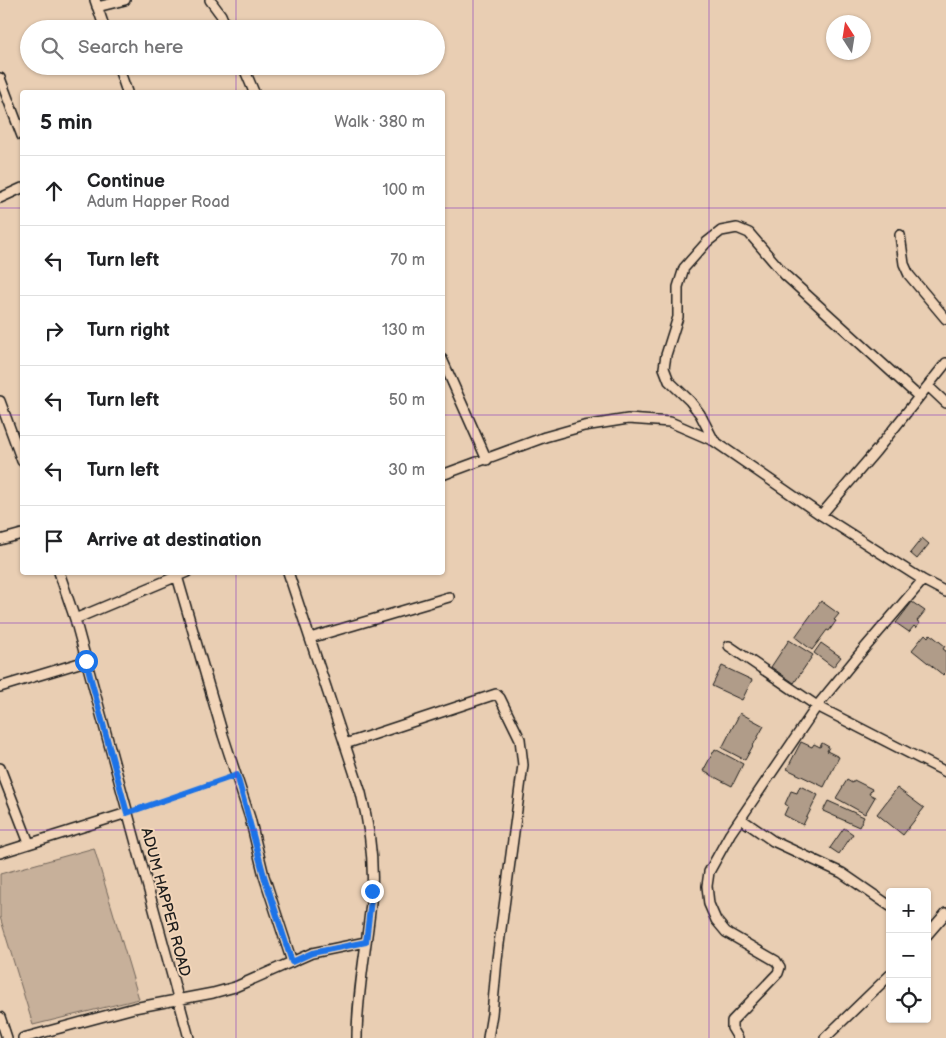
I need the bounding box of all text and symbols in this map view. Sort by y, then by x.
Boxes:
north arrow [826,15,871,60]
search box [20,20,445,75]
icon: search [38,34,66,62]
text: Search here [78,36,183,59]
text: 5 min [40,110,93,135]
text: Walk · 380 m [334,113,425,132]
text: Continue [87,170,165,193]
icon: ahead [40,177,68,205]
text: 100 m [382,181,425,200]
text: Adum Happer Road [87,193,230,212]
icon: left [40,247,68,275]
text: Turn left [87,249,159,272]
text: 70 m [390,251,425,270]
icon: right [40,317,68,345]
text: Turn right [87,319,170,342]
text: 130 m [382,321,425,340]
icon: left [40,387,68,415]
text: Turn left [87,389,159,412]
text: 50 m [389,391,425,410]
icon: left [40,457,68,485]
text: Turn left [87,459,159,482]
text: 30 m [388,461,425,480]
icon: arrive [40,527,68,555]
text: Arrive at destination [87,529,262,552]
route start [75,650,98,673]
street label: ADUM HAPPER ROAD [136,826,195,979]
route end [361,880,384,903]
map controls [886,888,931,1023]
button: + [886,888,931,933]
button: − [886,933,931,978]
button: locate [886,978,931,1023]

